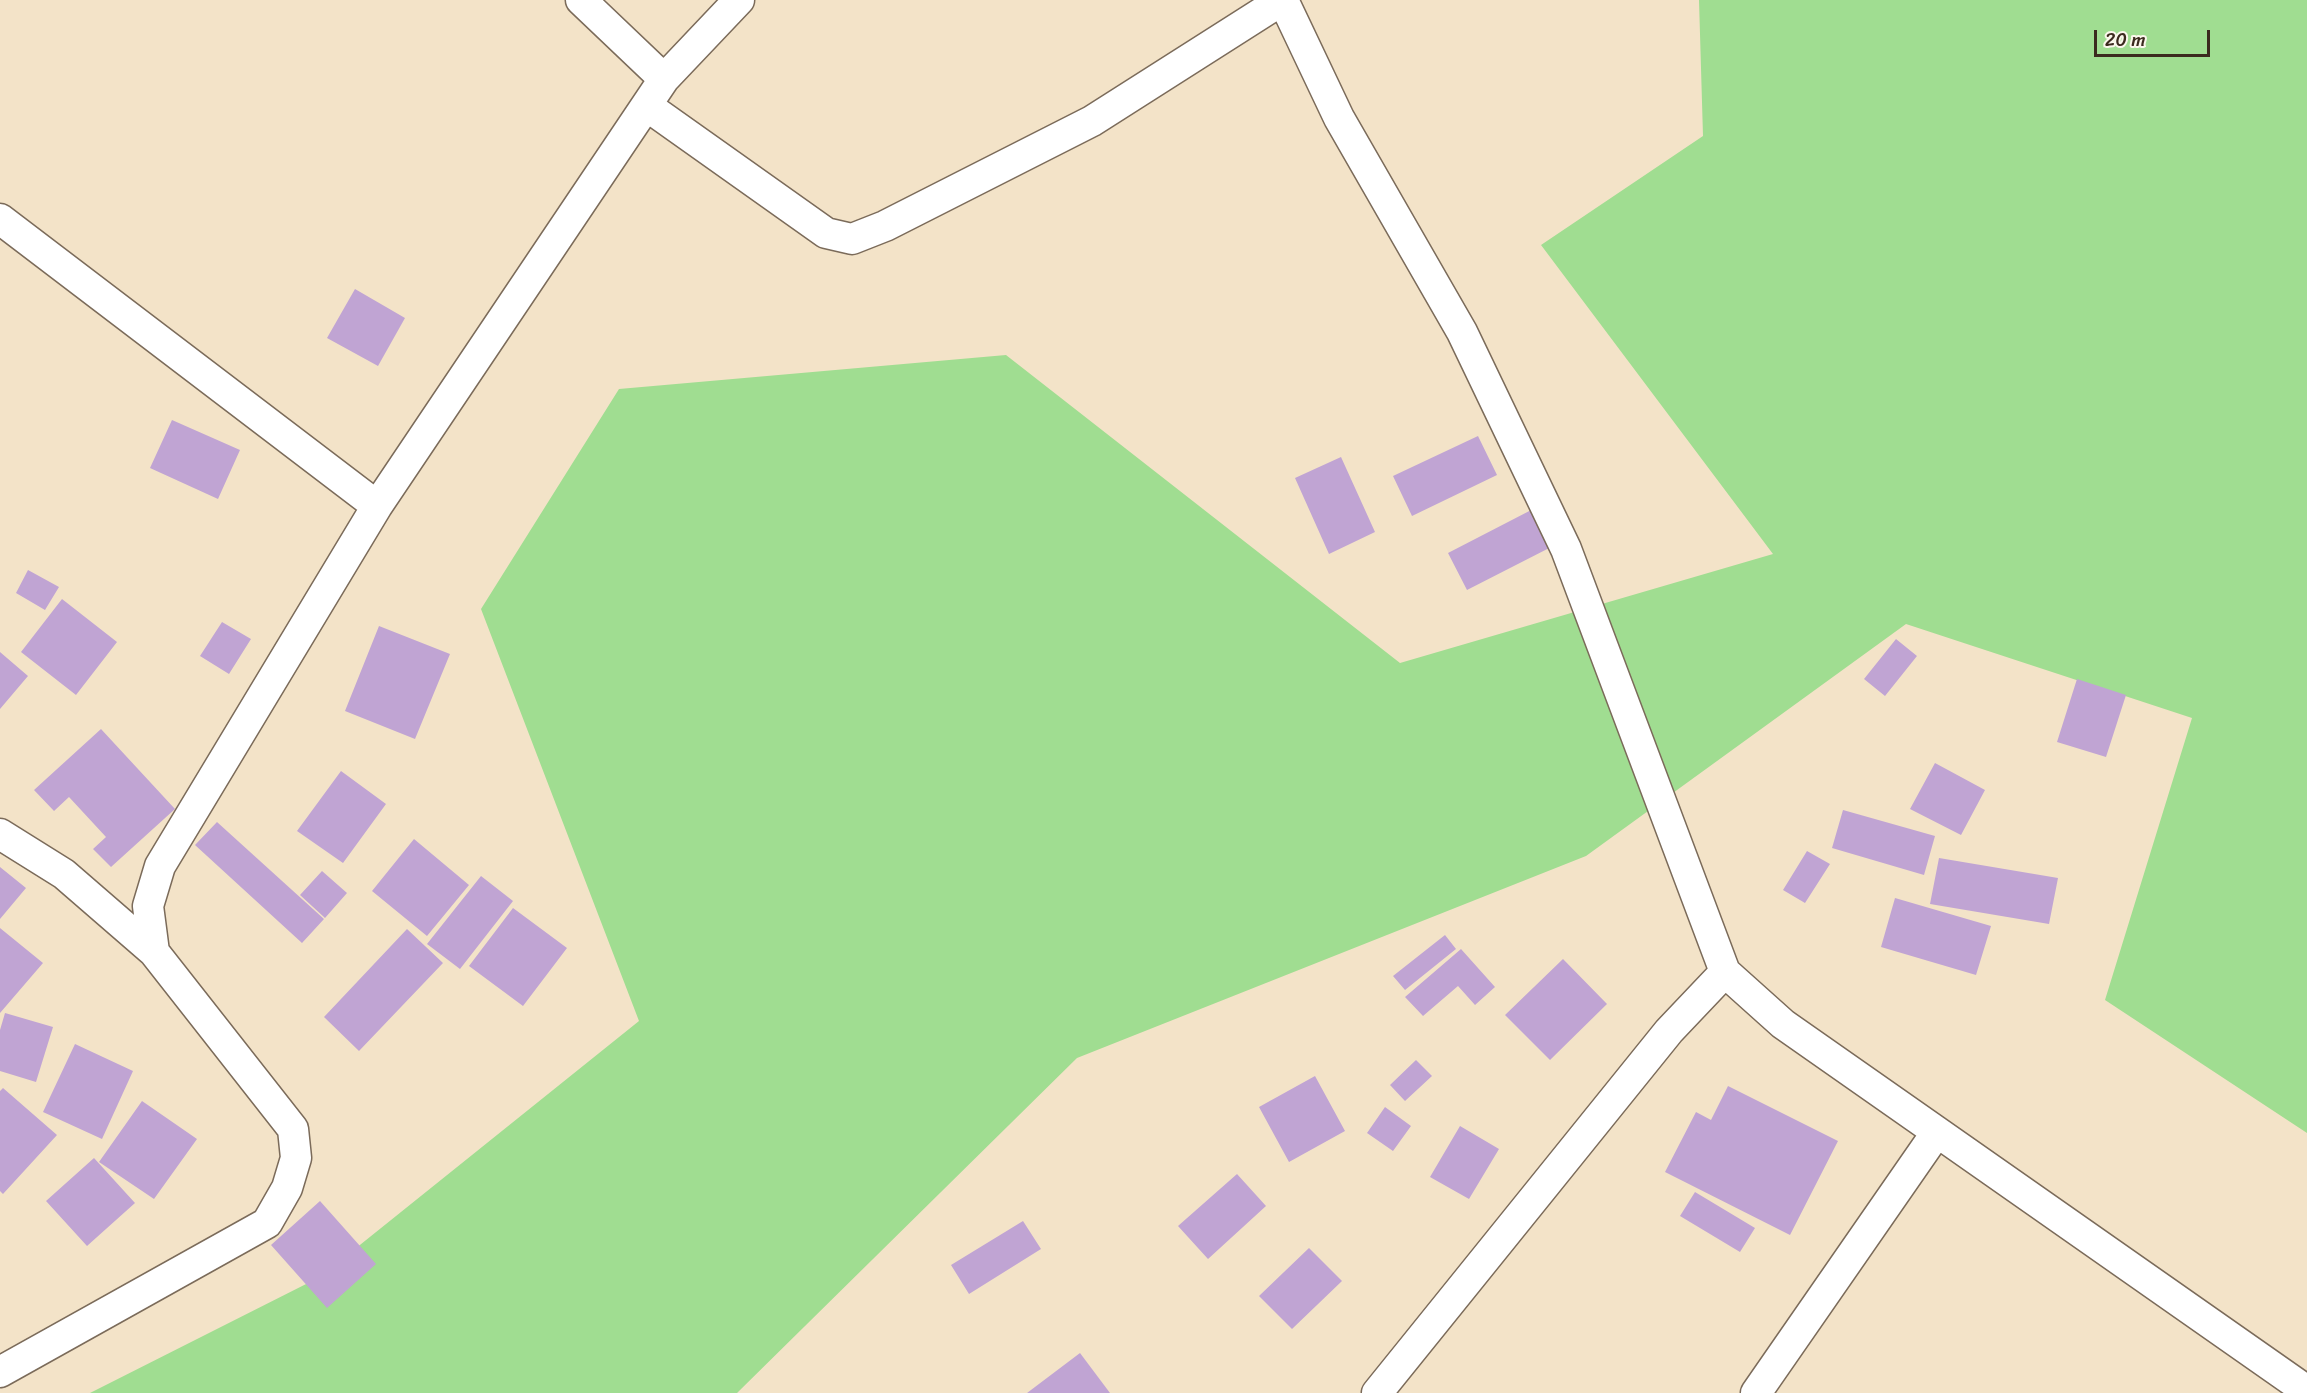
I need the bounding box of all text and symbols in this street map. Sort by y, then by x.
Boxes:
scale bar [2097,18,2212,56]
text: 20 m [2105,24,2145,56]

